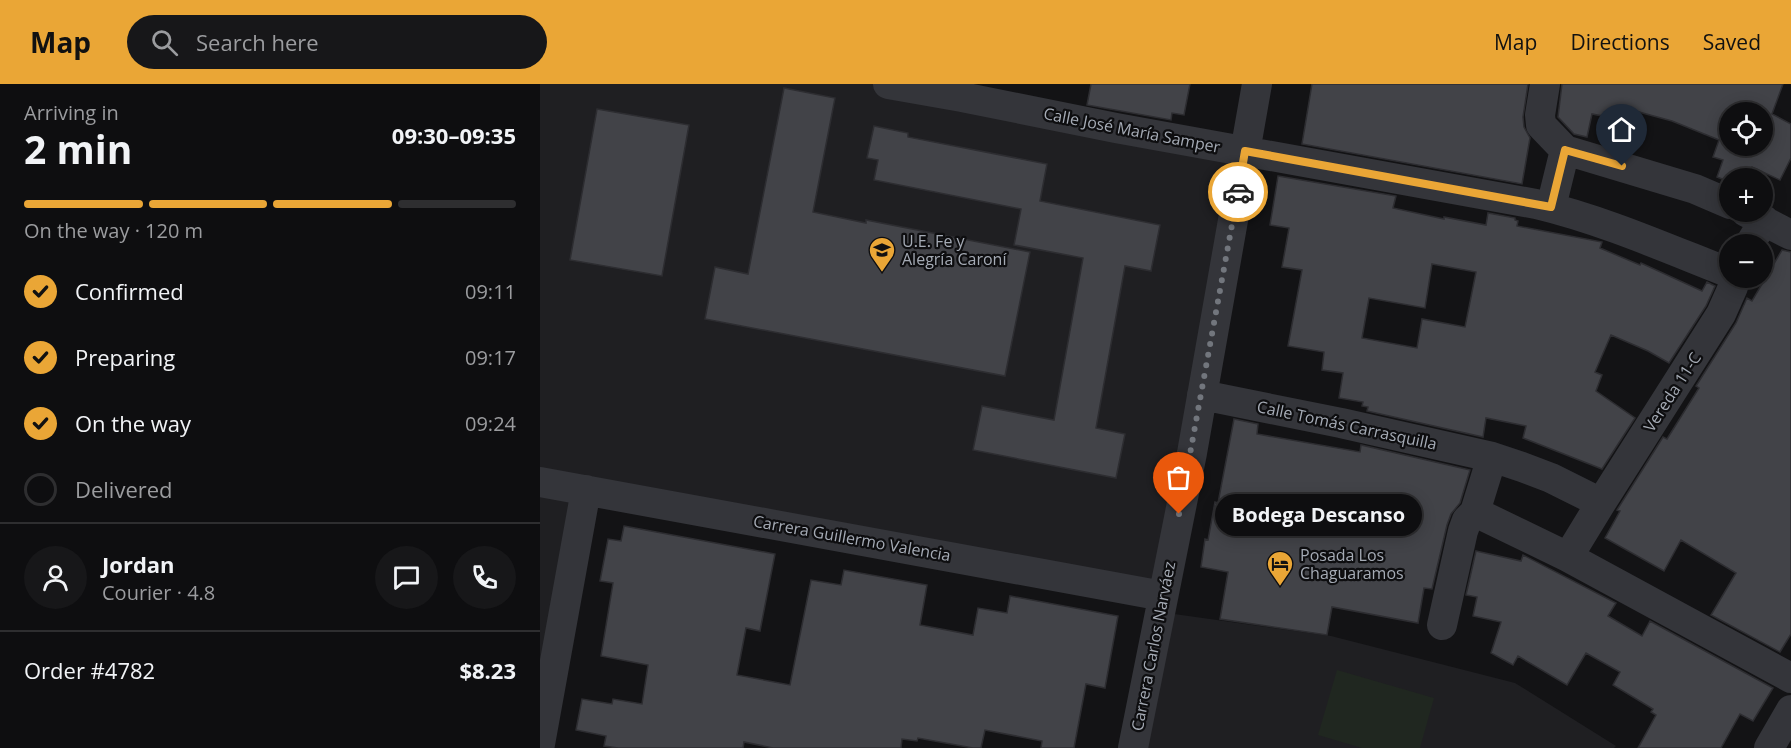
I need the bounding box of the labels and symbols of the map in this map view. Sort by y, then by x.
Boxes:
street label: Calle José María Samper [1042,102,1223,158]
pin [1596,104,1647,166]
courier [1208,162,1268,222]
place label: U.E. Fe y Alegría Caroní [902,230,1007,270]
school or university icon: U.E. Fe y Alegría Caroní [867,235,897,273]
street label: Vereda 11-C [1638,348,1706,436]
street label: Calle Tomás Carrasquilla [1255,395,1439,455]
pin [1153,452,1204,514]
callout: Bodega Descanso [1215,493,1422,535]
street label: Carrera Guillermo Valencia [752,510,952,566]
place label: Posada Los Chaguaramos [1300,544,1404,584]
hotel icon: Posada Los Chaguaramos [1265,549,1295,587]
street label: Carrera Carlos Narváez [1126,559,1180,733]

